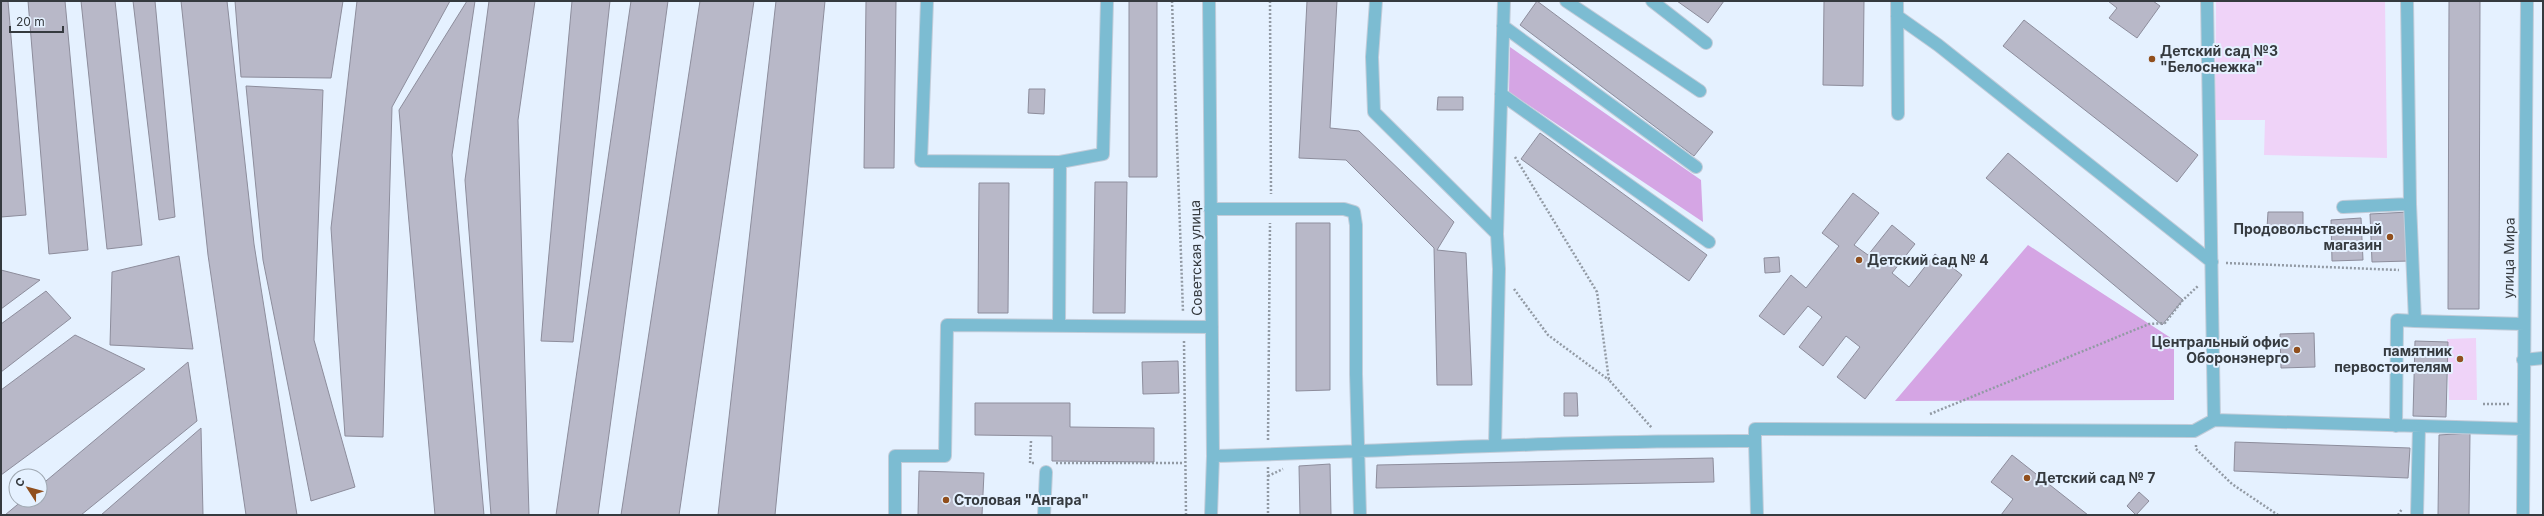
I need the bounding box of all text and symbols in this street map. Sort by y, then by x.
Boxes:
scale bar [10,8,63,34]
text: 20 m [16,14,45,29]
place label: Детский сад №3 "Белоснежка" [2160,42,2278,75]
marker: Детский сад №3 "Белоснежка" [2147,54,2157,64]
street label: Советская улица [1186,200,1205,316]
street label: улица Мира [2499,217,2518,299]
place label: Продовольственный магазин [2233,220,2382,253]
marker: Продовольственный магазин [2385,232,2395,242]
place label: Детский сад № 4 [1867,251,1989,268]
marker: Детский сад № 4 [1854,255,1864,265]
place label: Центральный офис Оборонэнерго [2152,333,2289,366]
place label: памятник первостоителям [2334,342,2453,375]
marker: Центральный офис Оборонэнерго [2292,345,2302,355]
marker: памятник первостоителям [2455,354,2465,364]
north arrow [8,468,48,508]
place label: Детский сад № 7 [2035,469,2156,486]
marker: Детский сад № 7 [2022,473,2032,483]
text: С [12,475,28,490]
place label: Столовая "Ангара" [954,491,1089,508]
marker: Столовая "Ангара" [941,495,951,505]

